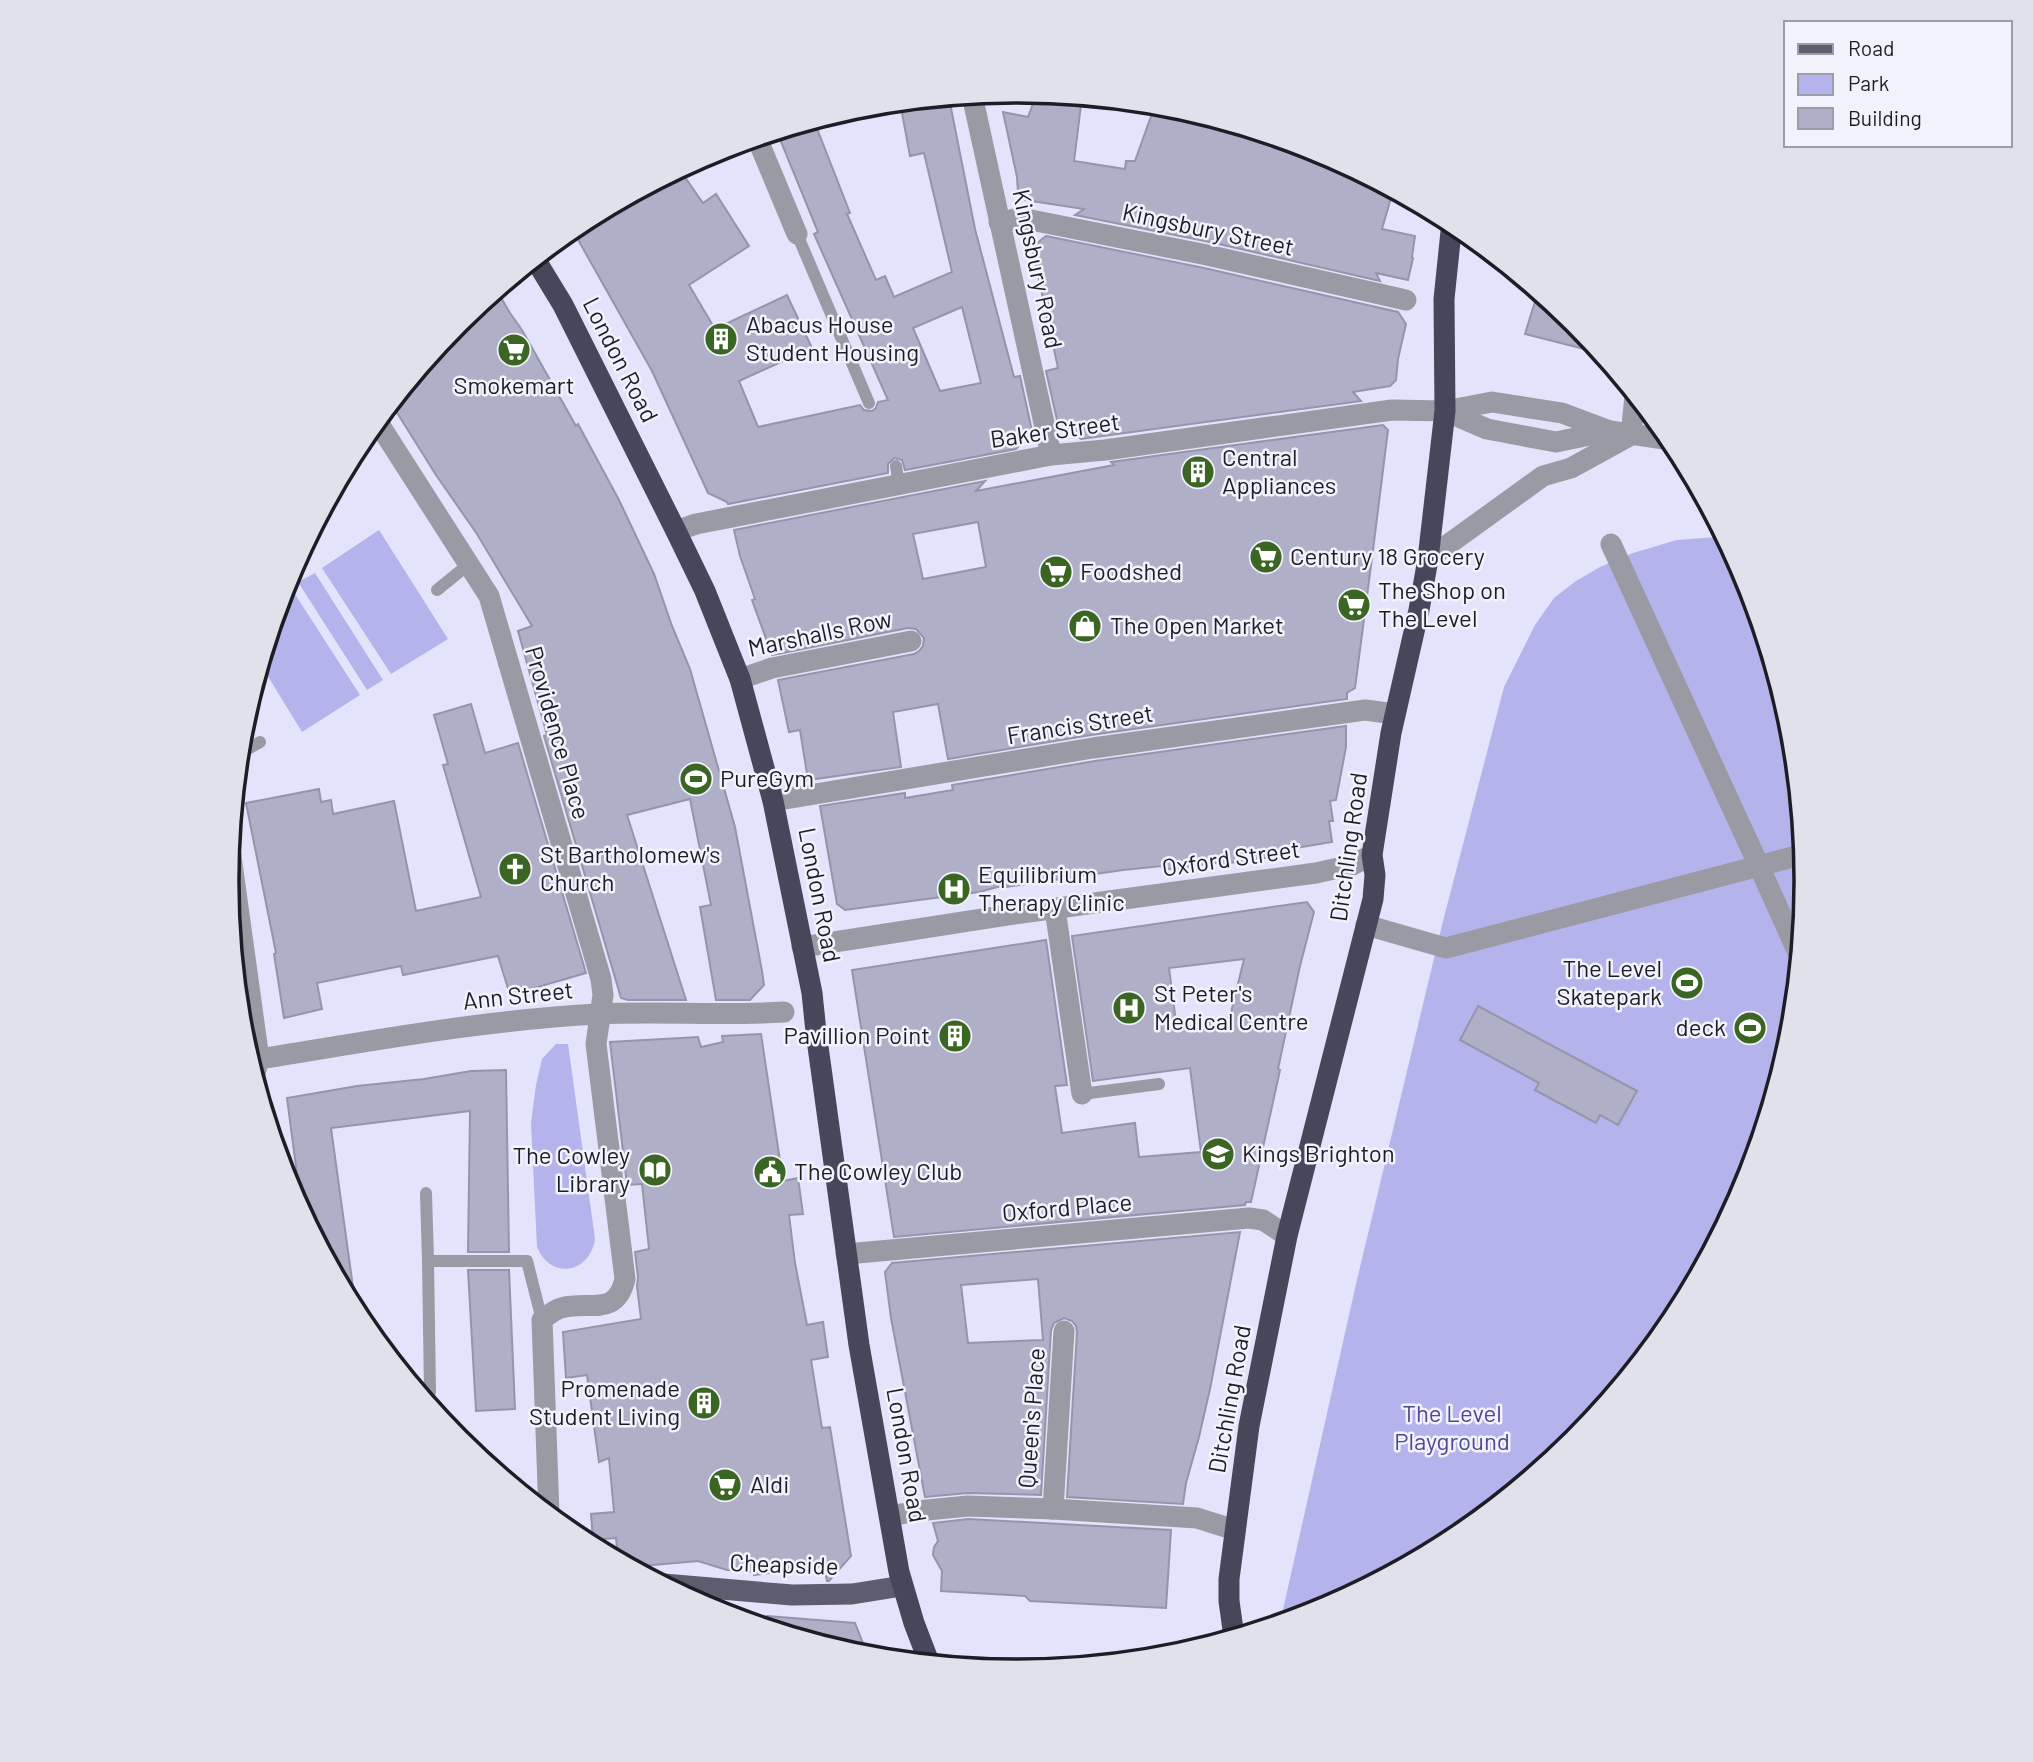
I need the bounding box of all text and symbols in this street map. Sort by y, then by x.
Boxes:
legend [1784,21,2012,147]
text: Road [1848,35,1894,60]
text: Park [1848,70,1889,95]
text: Building [1848,105,1922,130]
street label: Kingsbury Road [1007,186,1070,351]
street label: Kingsbury Street [1120,196,1297,261]
street label: London Road [577,292,665,427]
place label: Abacus House Student Housing [746,309,919,366]
building icon: Abacus House Student Housing [702,320,740,358]
supermarket icon: Smokemart [495,331,533,369]
place label: Smokemart [453,370,575,399]
street label: Baker Street [988,406,1121,453]
place label: Central Appliances [1222,442,1336,499]
building icon: Central Appliances [1179,453,1217,491]
supermarket icon: Century 18 Grocery [1247,538,1285,576]
place label: Century 18 Grocery [1290,541,1485,570]
supermarket icon: Foodshed [1037,553,1075,591]
place label: Foodshed [1080,556,1182,585]
place label: The Shop on The Level [1378,575,1506,632]
supermarket icon: The Shop on The Level [1335,586,1373,624]
street label: Marshalls Row [745,603,894,662]
shop icon: The Open Market [1066,607,1104,645]
place label: The Open Market [1110,610,1284,639]
street label: Providence Place [520,643,597,823]
street label: Francis Street [1005,698,1155,749]
sports icon: PureGym [677,760,715,798]
place label: PureGym [720,763,814,792]
street label: Ditchling Road [1323,770,1372,923]
street label: London Road [793,825,848,964]
street label: Oxford Street [1160,833,1302,882]
place label: St Bartholomew's Church [540,839,721,896]
church icon: St Bartholomew's Church [496,850,534,888]
place label: Equilibrium Therapy Clinic [978,859,1125,916]
hospital icon: Equilibrium Therapy Clinic [935,870,973,908]
place label: The Level Skatepark [1557,953,1662,1010]
sports icon: The Level Skatepark [1668,964,1706,1002]
street label: Ann Street [461,974,574,1015]
place label: St Peter's Medical Centre [1154,978,1309,1035]
hospital icon: St Peter's Medical Centre [1110,989,1148,1027]
sports icon: deck [1731,1009,1769,1047]
place label: deck [1676,1012,1726,1041]
building icon: Pavillion Point [936,1017,974,1055]
place label: Pavillion Point [784,1020,930,1049]
school or university icon: Kings Brighton [1199,1135,1237,1173]
place label: Kings Brighton [1242,1138,1395,1167]
place label: The Cowley Library [512,1140,630,1197]
library icon: The Cowley Library [636,1151,674,1189]
public building icon: The Cowley Club [751,1153,789,1191]
place label: The Cowley Club [794,1156,962,1185]
street label: Oxford Place [1001,1186,1133,1227]
street label: Ditchling Road [1201,1322,1256,1475]
street label: Queen's Place [1011,1347,1050,1489]
place label: Promenade Student Living [529,1373,680,1430]
building icon: Promenade Student Living [685,1384,723,1422]
street label: London Road [881,1385,934,1524]
park label: The Level Playground [1394,1398,1510,1455]
supermarket icon: Aldi [706,1466,744,1504]
place label: Aldi [750,1469,789,1498]
street label: Cheapside [729,1547,839,1580]

